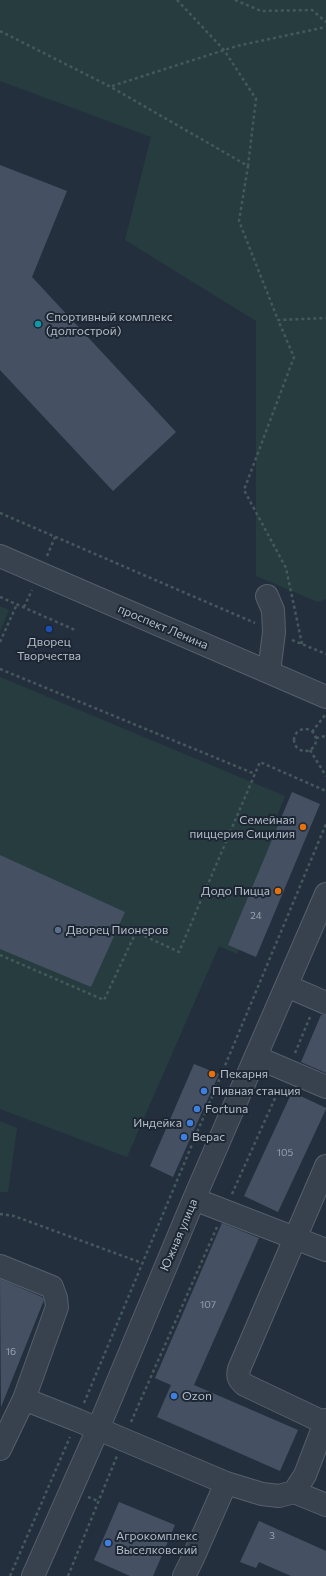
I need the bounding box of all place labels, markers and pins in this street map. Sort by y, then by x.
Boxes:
place label: Спортивный комплекс (долгострой) [46,310,173,338]
marker: Спортивный комплекс (долгострой) [33,319,43,329]
marker: Дворец Творчества [44,624,54,634]
place label: Дворец Творчества [17,635,81,663]
place label: Семейная пиццерия Сицилия [189,813,295,841]
marker: Семейная пиццерия Сицилия [298,822,308,832]
place label: Додо Пицца [201,884,270,898]
marker: Додо Пицца [273,886,283,896]
place label: Дворец Пионеров [66,923,168,937]
marker: Дворец Пионеров [53,925,63,935]
place label: Пекарня [220,1067,268,1081]
marker: Пекарня [207,1069,217,1079]
place label: Пивная станция [212,1084,301,1098]
marker: Пивная станция [199,1086,209,1096]
place label: Fortuna [205,1102,248,1116]
marker: Fortuna [192,1104,202,1114]
place label: Индейка [133,1116,182,1130]
marker: Индейка [185,1118,195,1128]
place label: Верас [192,1130,225,1144]
marker: Верас [179,1132,189,1142]
place label: Ozon [182,1389,212,1403]
marker: Ozon [169,1391,179,1401]
place label: Агрокомплекс Выселковский [116,1529,198,1557]
marker: Агрокомплекс Выселковский [103,1538,113,1548]

